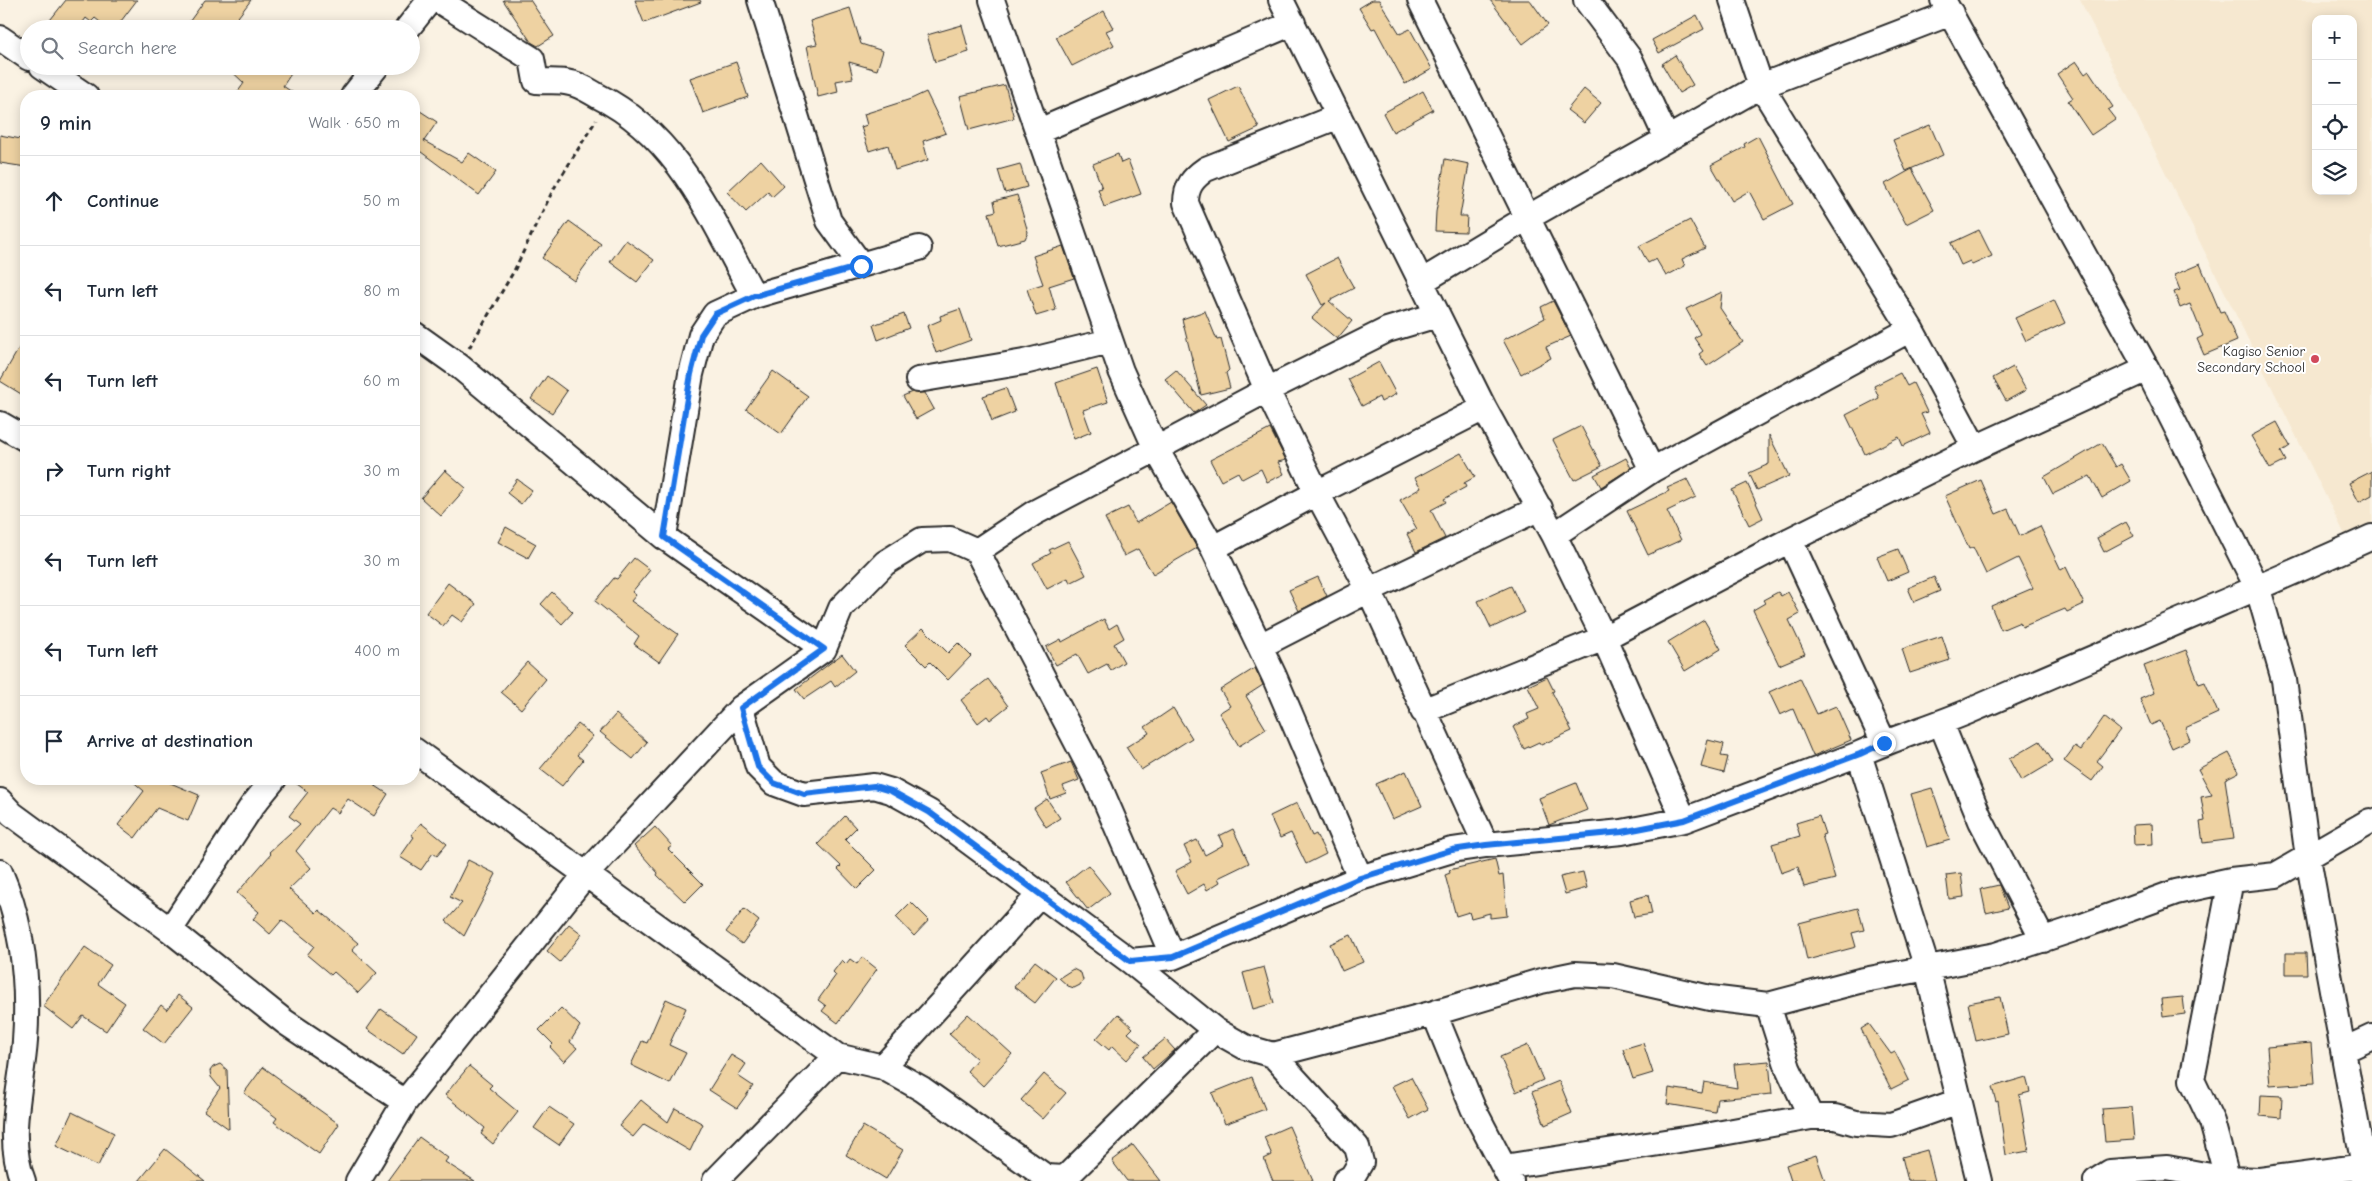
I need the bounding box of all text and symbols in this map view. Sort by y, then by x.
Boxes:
map controls [2312,15,2357,195]
button: + [2312,15,2357,60]
search box [20,20,420,75]
icon: search [38,34,66,62]
text: Search here [78,37,177,59]
button: − [2312,60,2357,105]
button: locate [2312,105,2357,150]
text: 9 min [40,111,92,135]
text: Walk · 650 m [309,114,400,132]
button: layers [2312,150,2357,195]
icon: ahead [40,187,68,215]
text: Continue [87,190,159,212]
text: 50 m [363,192,400,210]
route start [850,255,873,278]
icon: left [40,277,68,305]
text: Turn left [87,280,158,302]
text: 80 m [363,282,400,300]
place label: Kagiso Senior Secondary School [2197,343,2305,376]
marker: Kagiso Senior Secondary School [2309,353,2321,365]
icon: left [40,367,68,395]
text: Turn left [87,370,158,392]
text: 60 m [363,372,400,390]
icon: right [40,457,68,485]
text: Turn right [87,460,171,482]
text: 30 m [364,462,400,480]
icon: left [40,547,68,575]
text: Turn left [87,550,158,572]
text: 30 m [364,552,400,570]
icon: left [40,637,68,665]
text: Turn left [87,640,158,662]
text: 400 m [354,642,400,660]
icon: arrive [40,727,68,755]
text: Arrive at destination [87,730,253,752]
route end [1873,732,1896,755]

